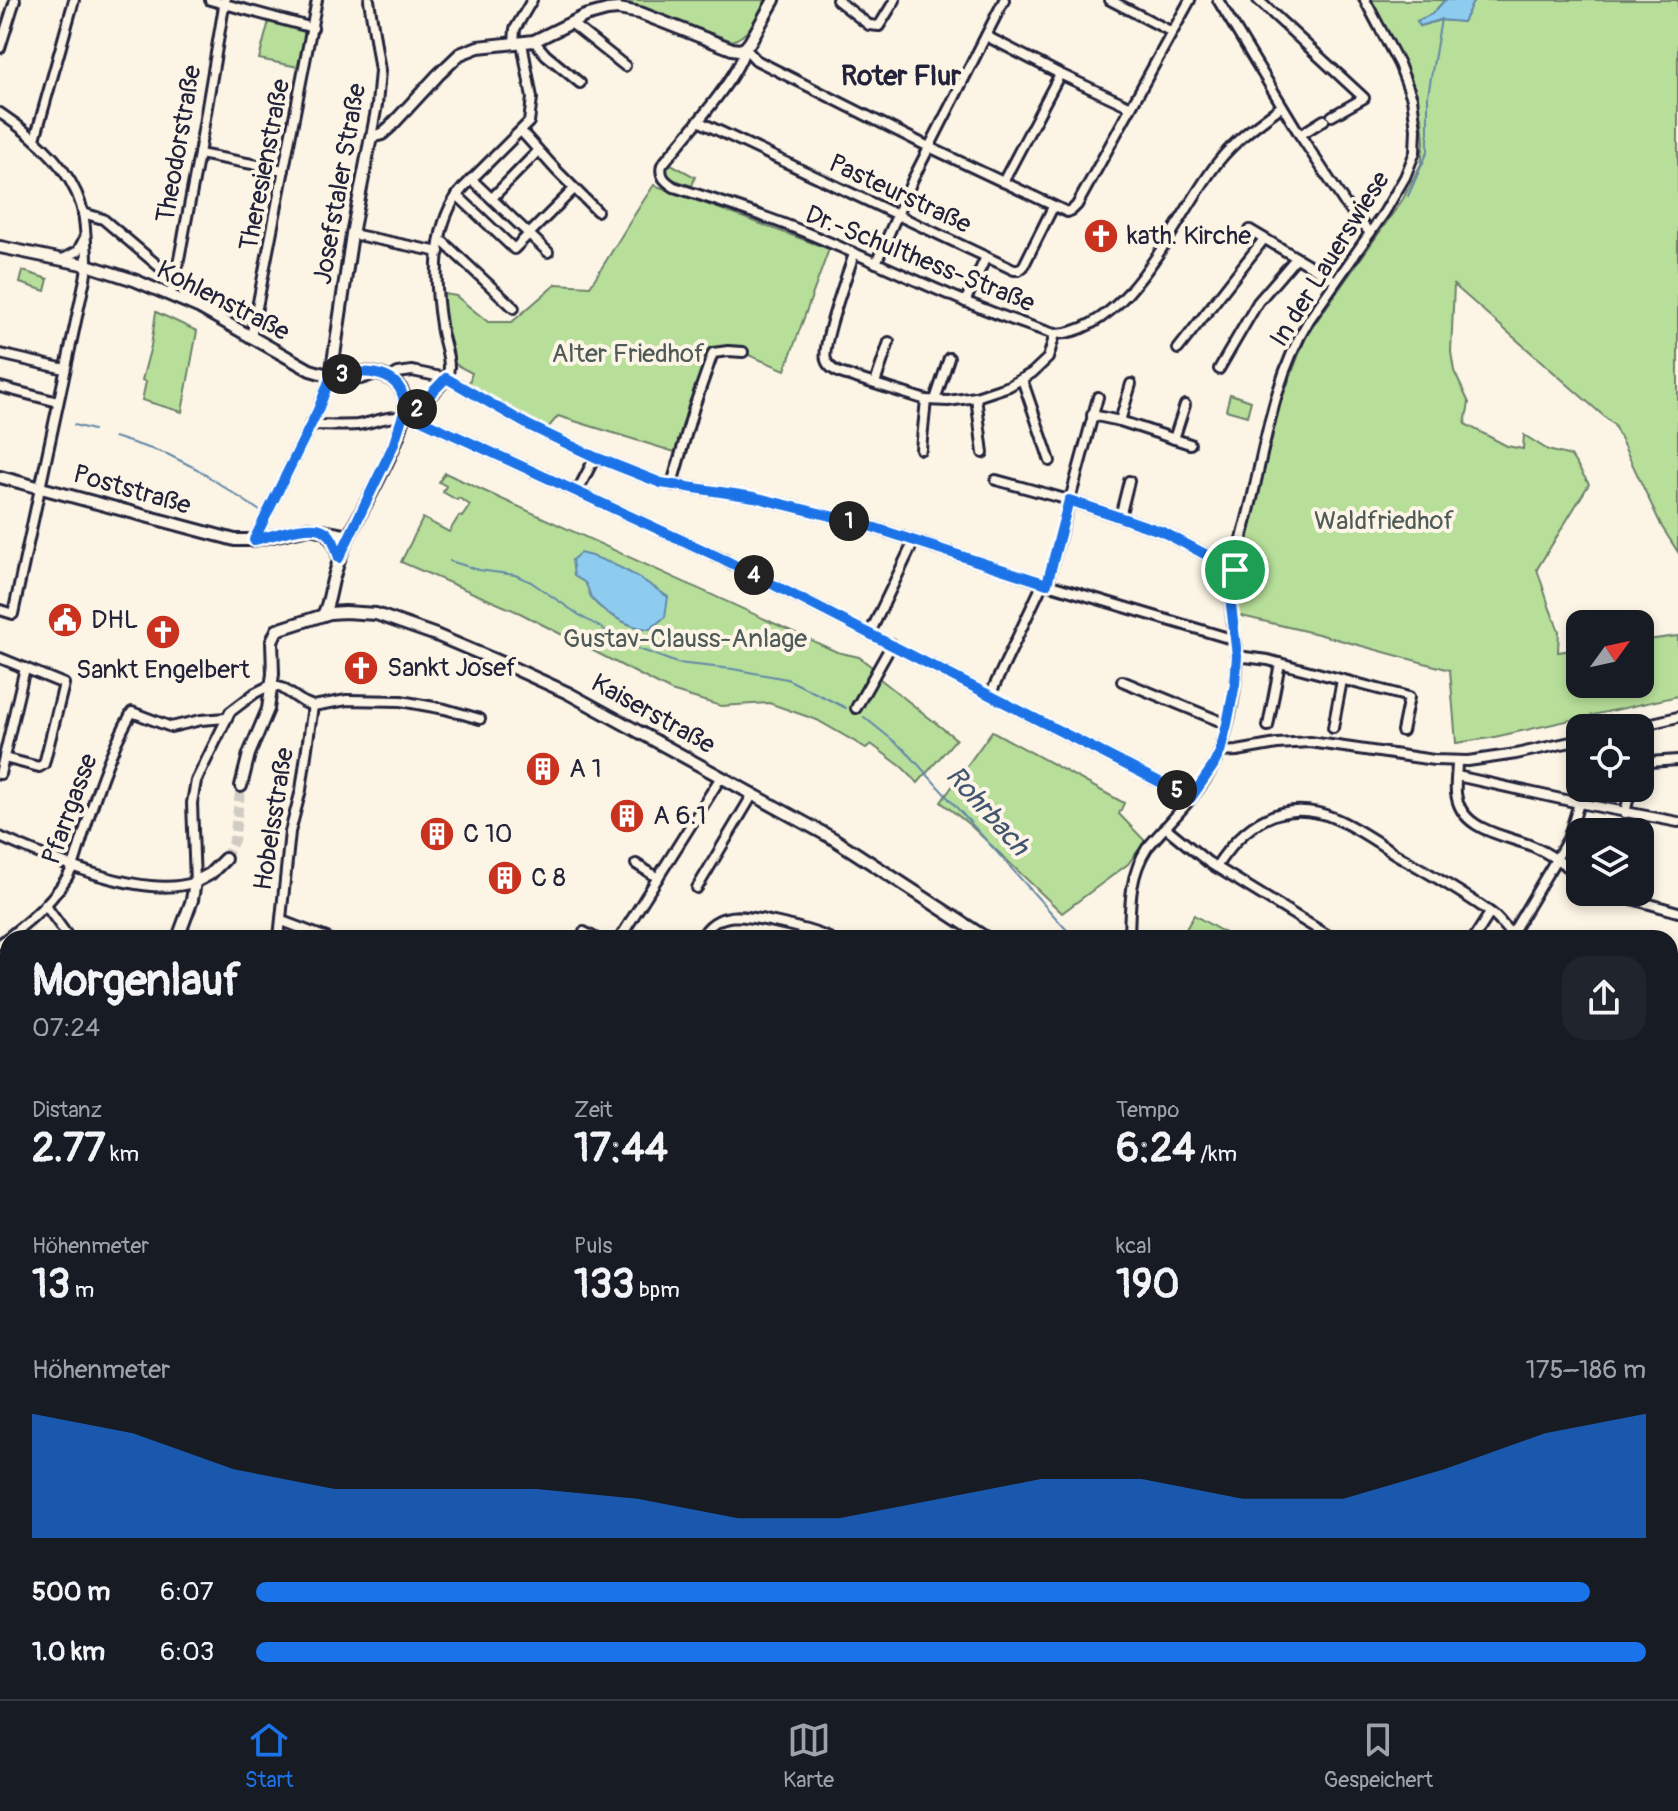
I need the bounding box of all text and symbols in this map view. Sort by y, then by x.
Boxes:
district label: Roter Flur [841,59,962,94]
street label: Theodorstraße [149,63,209,225]
street label: Theresienstraße [233,76,297,254]
street label: Josefstaler Straße [307,81,373,287]
street label: Pasteurstraße [824,147,976,241]
street label: In der Lauerswiese [1263,165,1397,353]
street label: Dr.-Schulthess-Straße [801,198,1039,320]
church icon: kath. Kirche [1082,217,1120,255]
place label: kath. Kirche [1127,220,1251,252]
street label: Kohlenstraße [151,254,295,348]
park label: Alter Friedhof [551,338,705,370]
pin: 3 [322,354,362,394]
text: 3 [336,360,348,388]
pin: 2 [397,389,437,429]
text: 2 [411,395,423,423]
street label: Poststraße [69,458,195,522]
pin: 1 [829,501,869,541]
park label: Waldfriedhof [1314,505,1454,537]
text: 1 [845,507,853,535]
pin [1201,536,1269,604]
icon: arrive [1213,548,1257,592]
pin: 4 [734,555,774,595]
text: 4 [748,561,760,589]
public building icon: DHL [46,601,84,639]
place label: DHL [91,604,138,636]
north arrow [1566,610,1654,698]
map controls [1566,610,1654,906]
church icon: Sankt Engelbert [144,613,182,651]
park label: Gustav-Clauss-Anlage [563,623,807,655]
church icon: Sankt Josef [342,649,380,687]
place label: Sankt Josef [387,652,517,684]
place label: Sankt Engelbert [76,654,250,686]
street label: Kaiserstraße [586,667,721,761]
button: locate [1566,714,1654,802]
street label: Hobelsstraße [247,745,301,893]
street label: Pfarrgasse [35,749,105,869]
building icon: A 1 [524,750,562,788]
place label: A 1 [569,753,602,785]
water label: Rohrbach [938,759,1038,864]
pin: 5 [1157,770,1197,810]
text: 5 [1171,776,1183,804]
building icon: A 6.1 [608,797,646,835]
place label: A 6.1 [653,800,707,832]
building icon: C 10 [418,815,456,853]
place label: C 10 [463,818,513,850]
button: layers [1566,818,1654,906]
building icon: C 8 [486,859,524,897]
place label: C 8 [531,862,566,894]
text: Morgenlauf [32,954,241,1009]
button: share [1562,956,1646,1040]
text: 07:24 [32,1012,100,1044]
text: Distanz [32,1096,102,1124]
text: Zeit [574,1096,613,1124]
text: Tempo [1116,1096,1179,1124]
text: 2.77 [32,1124,105,1173]
text: 17:44 [574,1124,668,1173]
text: 6:24 [1116,1124,1196,1173]
text: km [105,1140,139,1168]
text: /km [1196,1140,1237,1168]
text: Höhenmeter [32,1232,149,1260]
text: Puls [574,1232,612,1260]
text: kcal [1116,1232,1152,1260]
text: 13 [32,1260,70,1309]
text: 133 [574,1260,634,1309]
text: 190 [1116,1260,1180,1309]
text: m [70,1276,94,1304]
text: bpm [634,1276,680,1304]
text: Höhenmeter [32,1354,170,1386]
text: 175–186 m [1526,1354,1646,1386]
text: 500 m [32,1576,110,1608]
text: 6:07 [160,1576,214,1608]
text: 1.0 km [32,1636,105,1668]
text: 6:03 [160,1636,214,1668]
tab: Start [245,1718,293,1794]
tab: Karte [783,1718,834,1794]
tab: Gespeichert [1324,1718,1433,1794]

